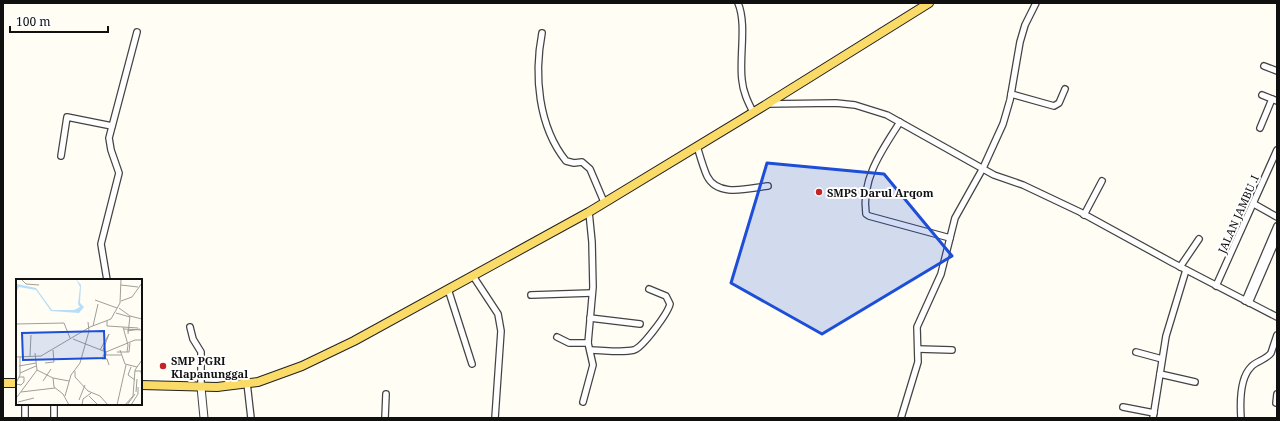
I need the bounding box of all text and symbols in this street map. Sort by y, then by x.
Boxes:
scale bar [10,8,108,34]
text: 100 m [16,13,51,30]
street label: JALAN JAMBU .I [1214,172,1262,256]
place label: SMPS Darul Arqom [827,185,934,200]
marker: SMPS Darul Arqom [814,187,824,197]
inset map [16,279,142,405]
place label: SMP PGRI Klapanunggal [171,353,248,381]
marker: SMP PGRI Klapanunggal [158,361,168,371]

